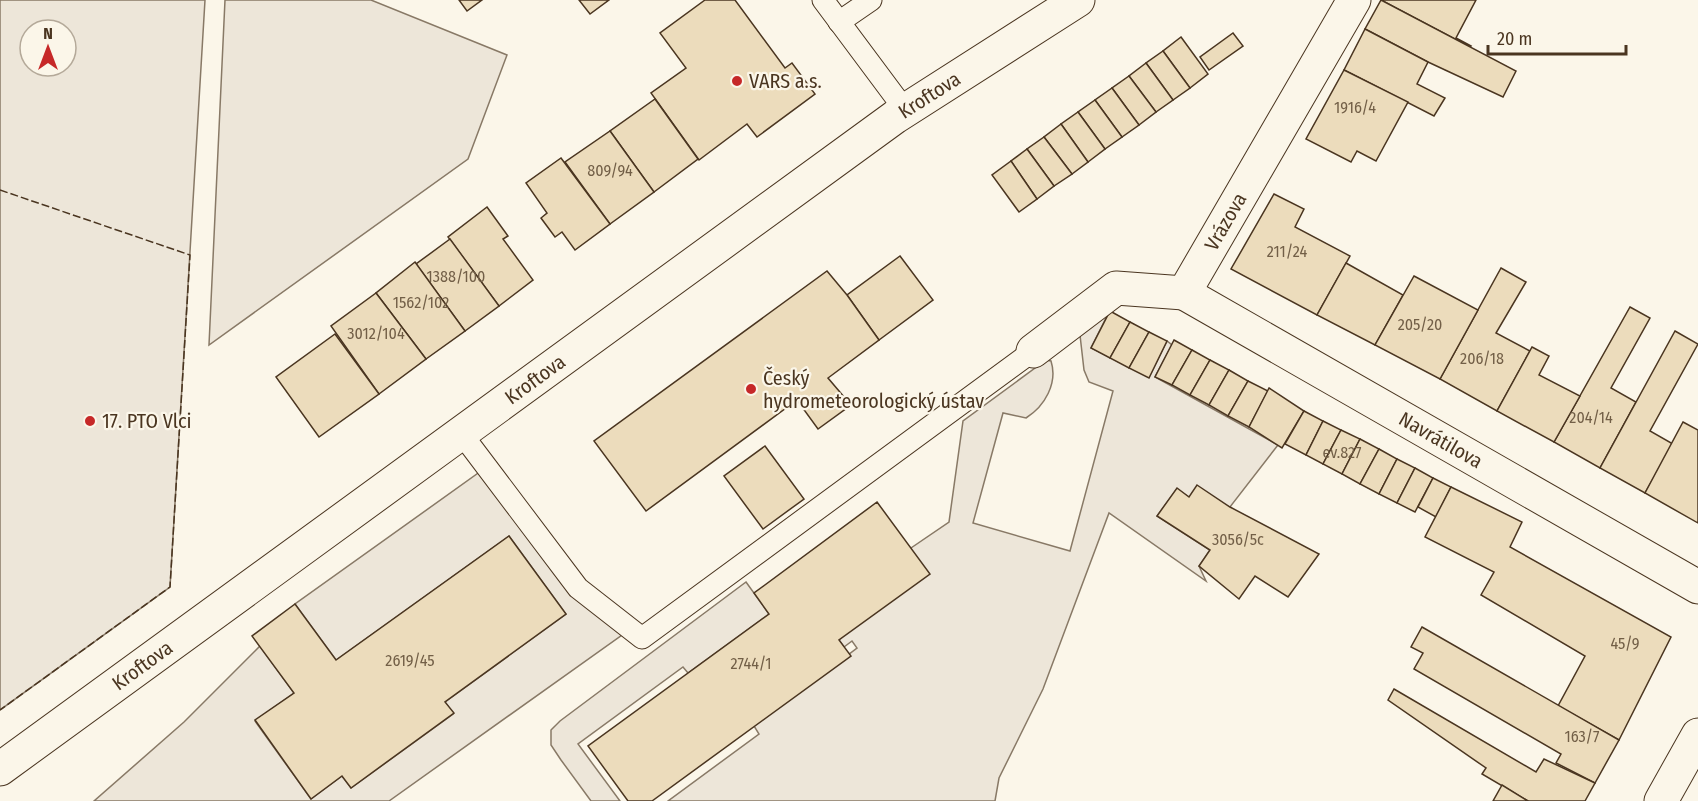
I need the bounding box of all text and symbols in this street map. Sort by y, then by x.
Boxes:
north arrow [18,18,78,78]
scale bar [1488,18,1626,56]
text: N [43,24,53,43]
text: 20 m [1497,28,1532,50]
street label: Kroftova [894,66,965,124]
place label: VARS a.s. [749,69,822,93]
marker: VARS a.s. [730,74,744,88]
house number: 1916/4 [1334,98,1376,117]
house number: 809/94 [587,161,633,180]
street label: Vrázova [1199,188,1252,255]
house number: 211/24 [1267,242,1307,261]
house number: 1388/100 [427,267,485,286]
house number: 1562/102 [393,293,449,312]
house number: 205/20 [1398,315,1442,334]
house number: 3012/104 [347,324,405,343]
street label: Kroftova [500,349,570,409]
house number: 206/18 [1460,349,1504,368]
place label: Český hydrometeorologický ústav [763,366,984,413]
marker: Český hydrometeorologický ústav [744,382,758,396]
street label: Navrátilova [1395,407,1487,473]
house number: 204/14 [1569,408,1613,427]
place label: 17. PTO Vlci [102,409,192,433]
marker: 17. PTO Vlci [83,414,97,428]
house number: ev.827 [1322,443,1362,462]
house number: 3056/5c [1212,530,1264,549]
house number: 45/9 [1610,634,1640,653]
street label: Kroftova [107,635,177,695]
house number: 2619/45 [385,651,435,670]
house number: 2744/1 [731,654,771,673]
house number: 163/7 [1565,727,1600,746]

